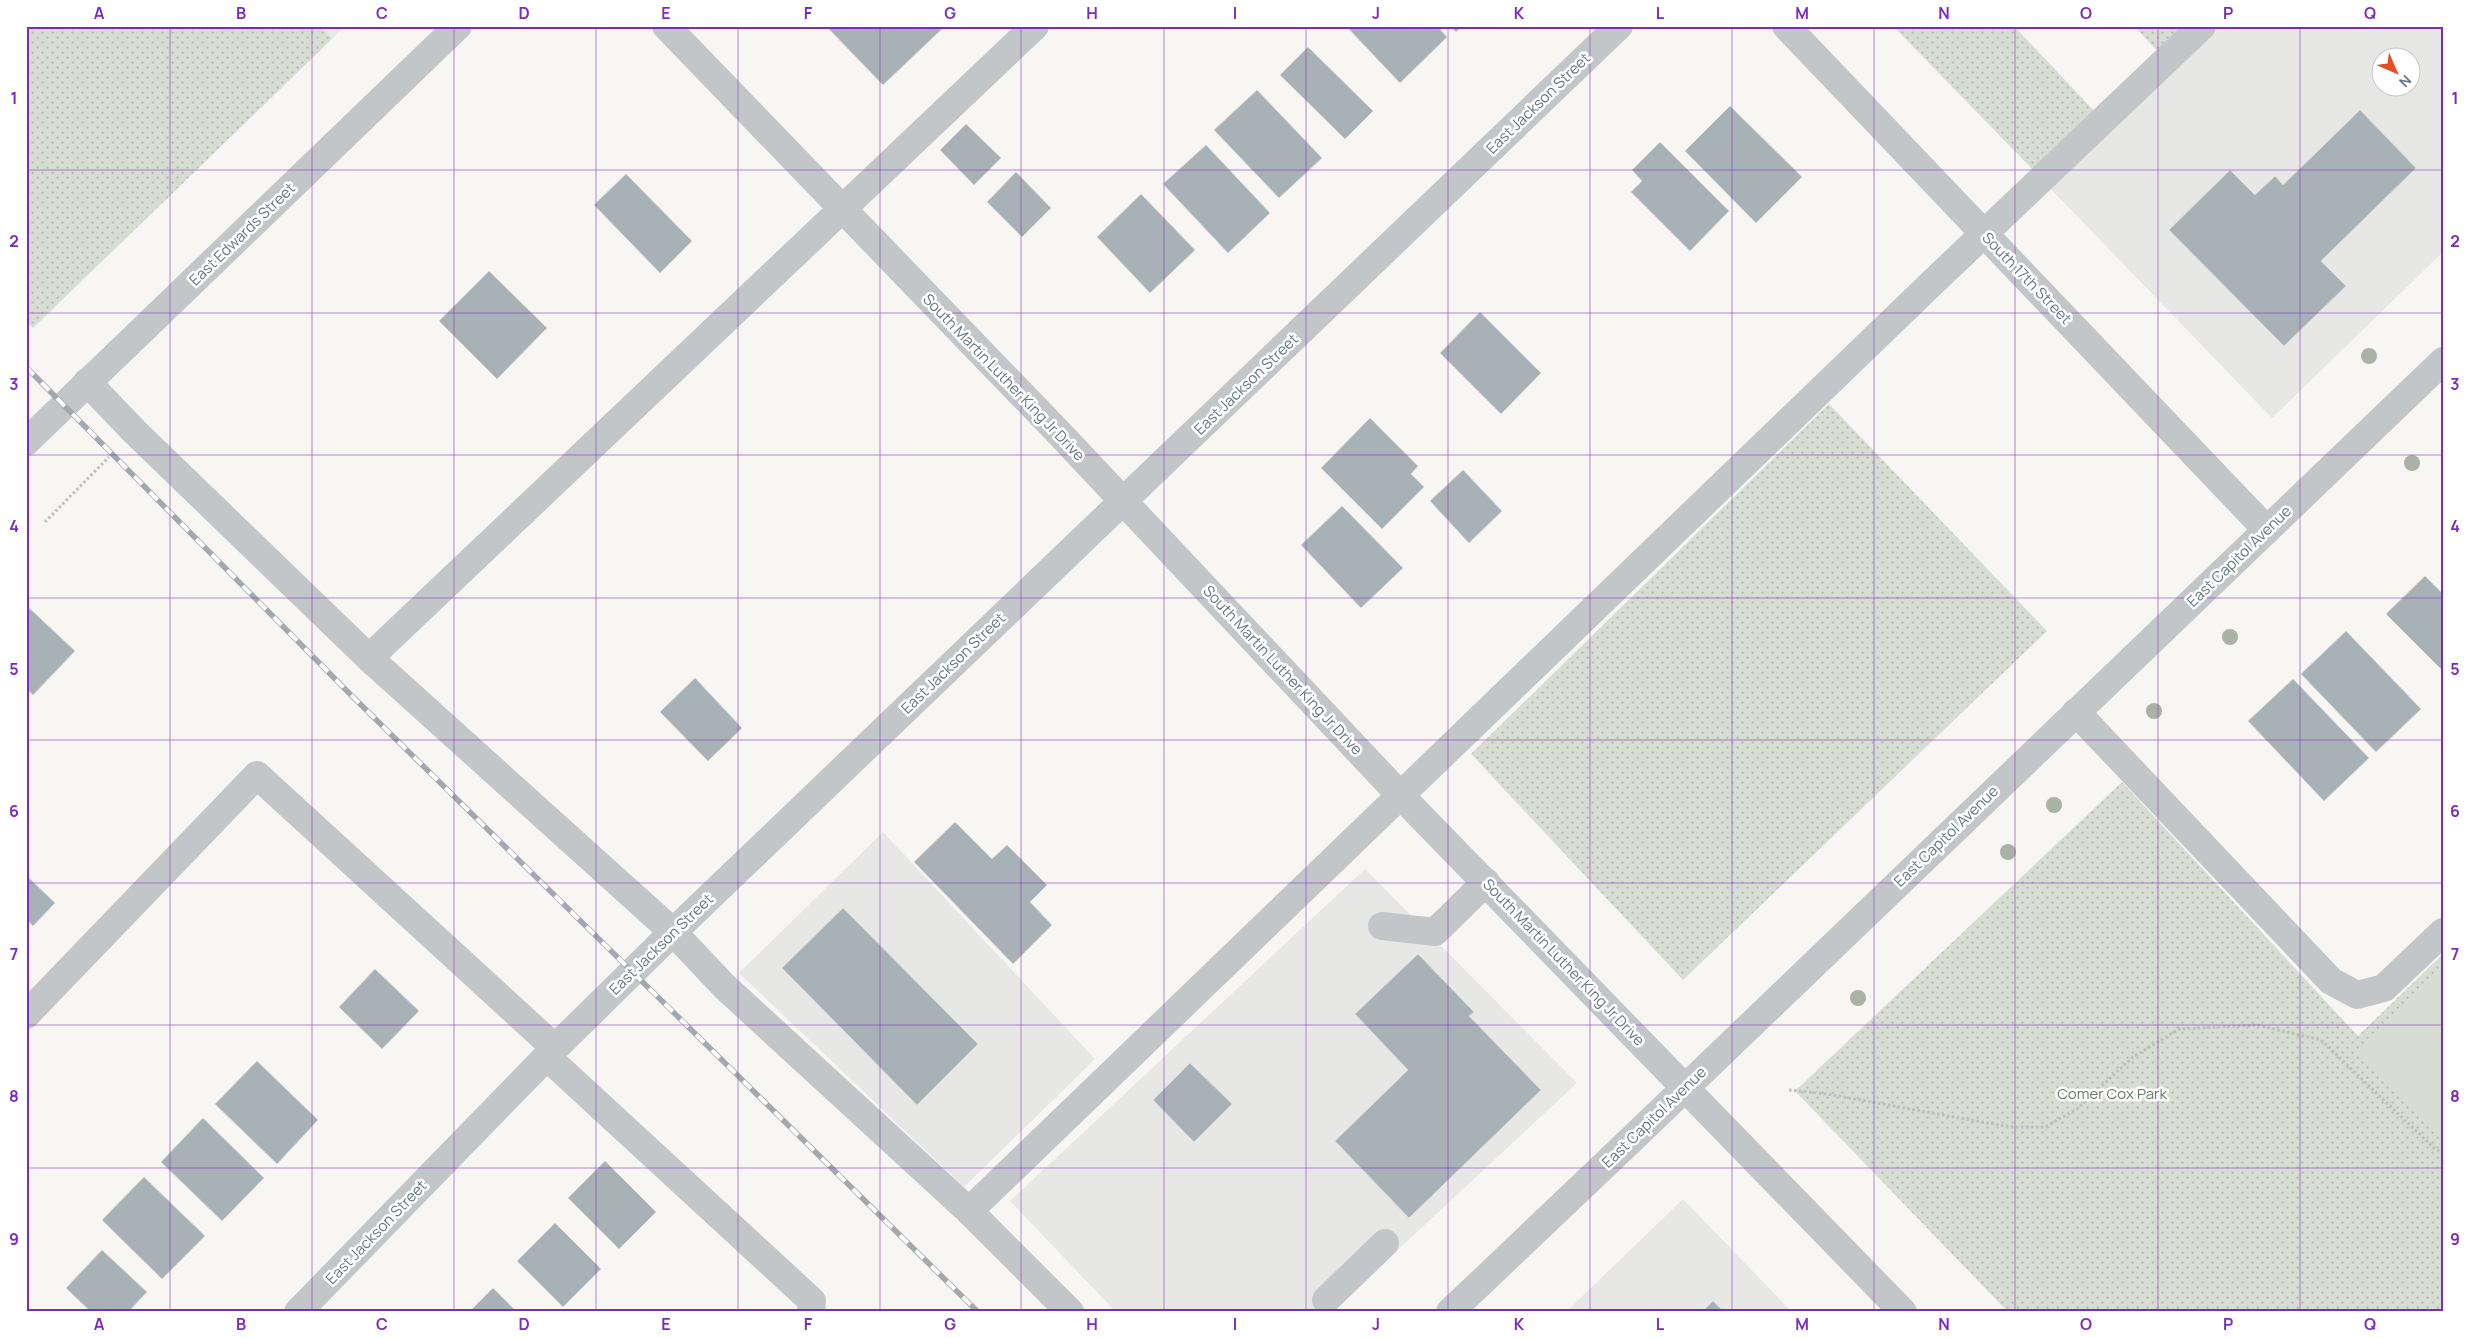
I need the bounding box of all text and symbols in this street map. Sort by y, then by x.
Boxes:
text: A [94,2,105,24]
text: B [236,2,246,24]
text: C [376,2,388,24]
text: D [518,2,530,24]
text: E [661,2,671,24]
text: F [804,2,813,24]
text: G [944,2,956,24]
text: H [1086,2,1098,24]
text: I [1233,2,1237,24]
text: J [1372,2,1380,24]
text: K [1514,2,1525,24]
text: L [1656,2,1665,24]
text: M [1795,2,1809,24]
text: N [1938,2,1950,24]
text: O [2080,2,2092,24]
text: P [2223,2,2233,24]
text: Q [2364,2,2376,24]
street label: East Jackson Street [1481,48,1595,158]
north arrow [2372,48,2422,98]
text: N [2395,71,2416,92]
text: 1 [10,87,18,109]
text: 1 [2451,87,2459,109]
street label: East Edwards Street [184,178,300,290]
street label: South 17th Street [1978,227,2076,329]
text: 2 [9,230,19,252]
text: 2 [2450,230,2460,252]
street label: South Martin Luther King Jr Drive [918,289,1090,465]
street label: East Jackson Street [1189,329,1303,439]
text: 3 [9,373,19,395]
text: 3 [2450,373,2460,395]
street label: East Capitol Avenue [2182,500,2296,611]
text: 4 [9,515,19,537]
text: 4 [2450,515,2460,537]
street label: South Martin Luther King Jr Drive [1199,581,1368,760]
street label: East Jackson Street [896,608,1010,718]
text: 5 [9,658,19,680]
text: 5 [2450,658,2460,680]
street label: East Capitol Avenue [1889,780,2003,891]
text: 6 [9,800,19,822]
text: 6 [2450,800,2460,822]
street label: South Martin Luther King Jr Drive [1478,874,1650,1050]
street label: East Jackson Street [604,889,718,999]
text: 7 [10,943,18,965]
text: 7 [2451,943,2459,965]
street label: East Capitol Avenue [1597,1061,1711,1172]
park label: Comer Cox Park [2057,1083,2167,1104]
text: 8 [9,1085,19,1107]
text: 8 [2450,1085,2460,1107]
street label: East Jackson Street [321,1175,431,1289]
text: 9 [9,1228,19,1250]
text: 9 [2450,1228,2460,1250]
text: A [94,1313,105,1335]
text: B [236,1313,246,1335]
text: C [376,1313,388,1335]
text: D [518,1313,530,1335]
text: E [661,1313,671,1335]
text: F [804,1313,813,1335]
text: G [944,1313,956,1335]
text: H [1086,1313,1098,1335]
text: I [1233,1313,1237,1335]
text: J [1372,1313,1380,1335]
text: K [1514,1313,1525,1335]
text: L [1656,1313,1665,1335]
text: M [1795,1313,1809,1335]
text: N [1938,1313,1950,1335]
text: O [2080,1313,2092,1335]
text: P [2223,1313,2233,1335]
text: Q [2364,1313,2376,1335]

